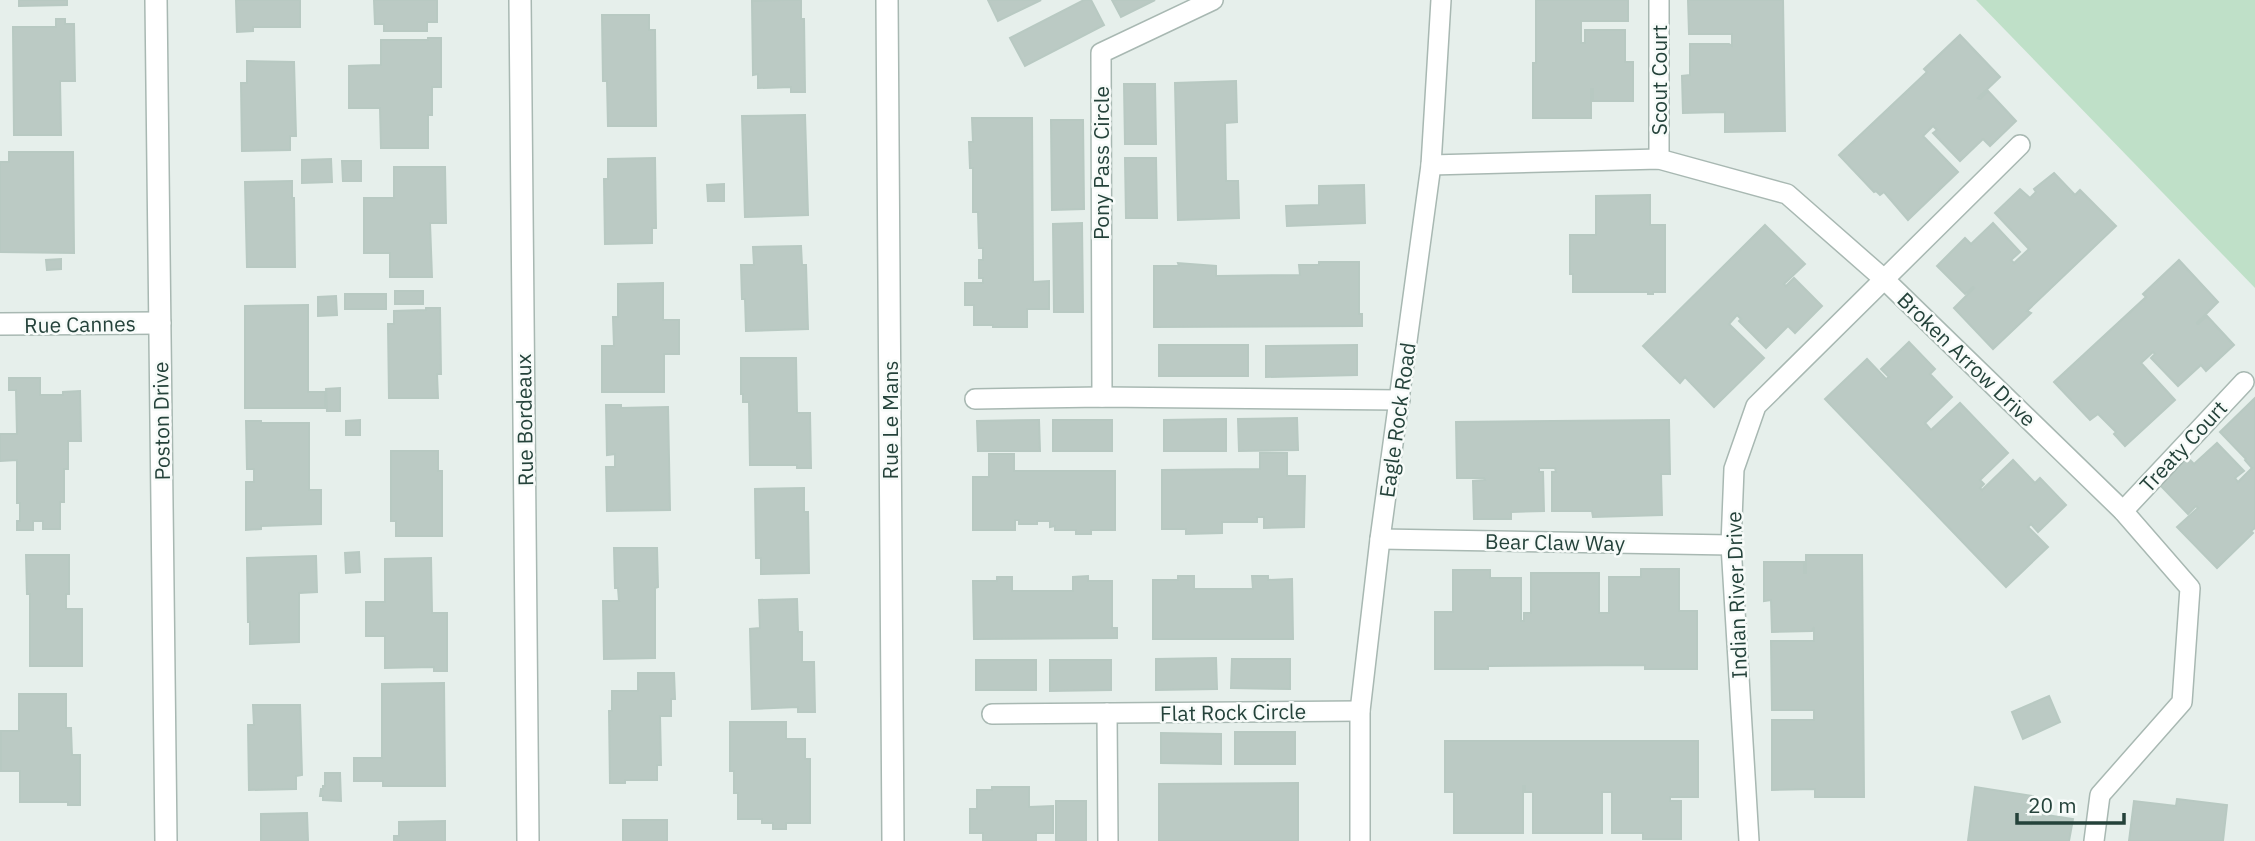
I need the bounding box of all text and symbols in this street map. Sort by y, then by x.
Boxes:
street label: Scout Court [1645,25,1673,135]
street label: Pony Pass Circle [1087,86,1115,240]
street label: Broken Arrow Drive [1892,286,2042,432]
street label: Rue Cannes [24,309,136,339]
street label: Eagle Rock Road [1372,341,1422,499]
street label: Rue Bordeaux [509,353,539,486]
street label: Rue Le Mans [876,360,904,480]
street label: Poston Drive [146,361,176,481]
street label: Treaty Court [2133,394,2233,498]
street label: Indian River Drive [1719,511,1753,679]
street label: Bear Claw Way [1485,527,1626,557]
street label: Flat Rock Circle [1160,697,1306,727]
scale bar [2017,782,2124,826]
text: 20 m [2028,791,2077,819]

